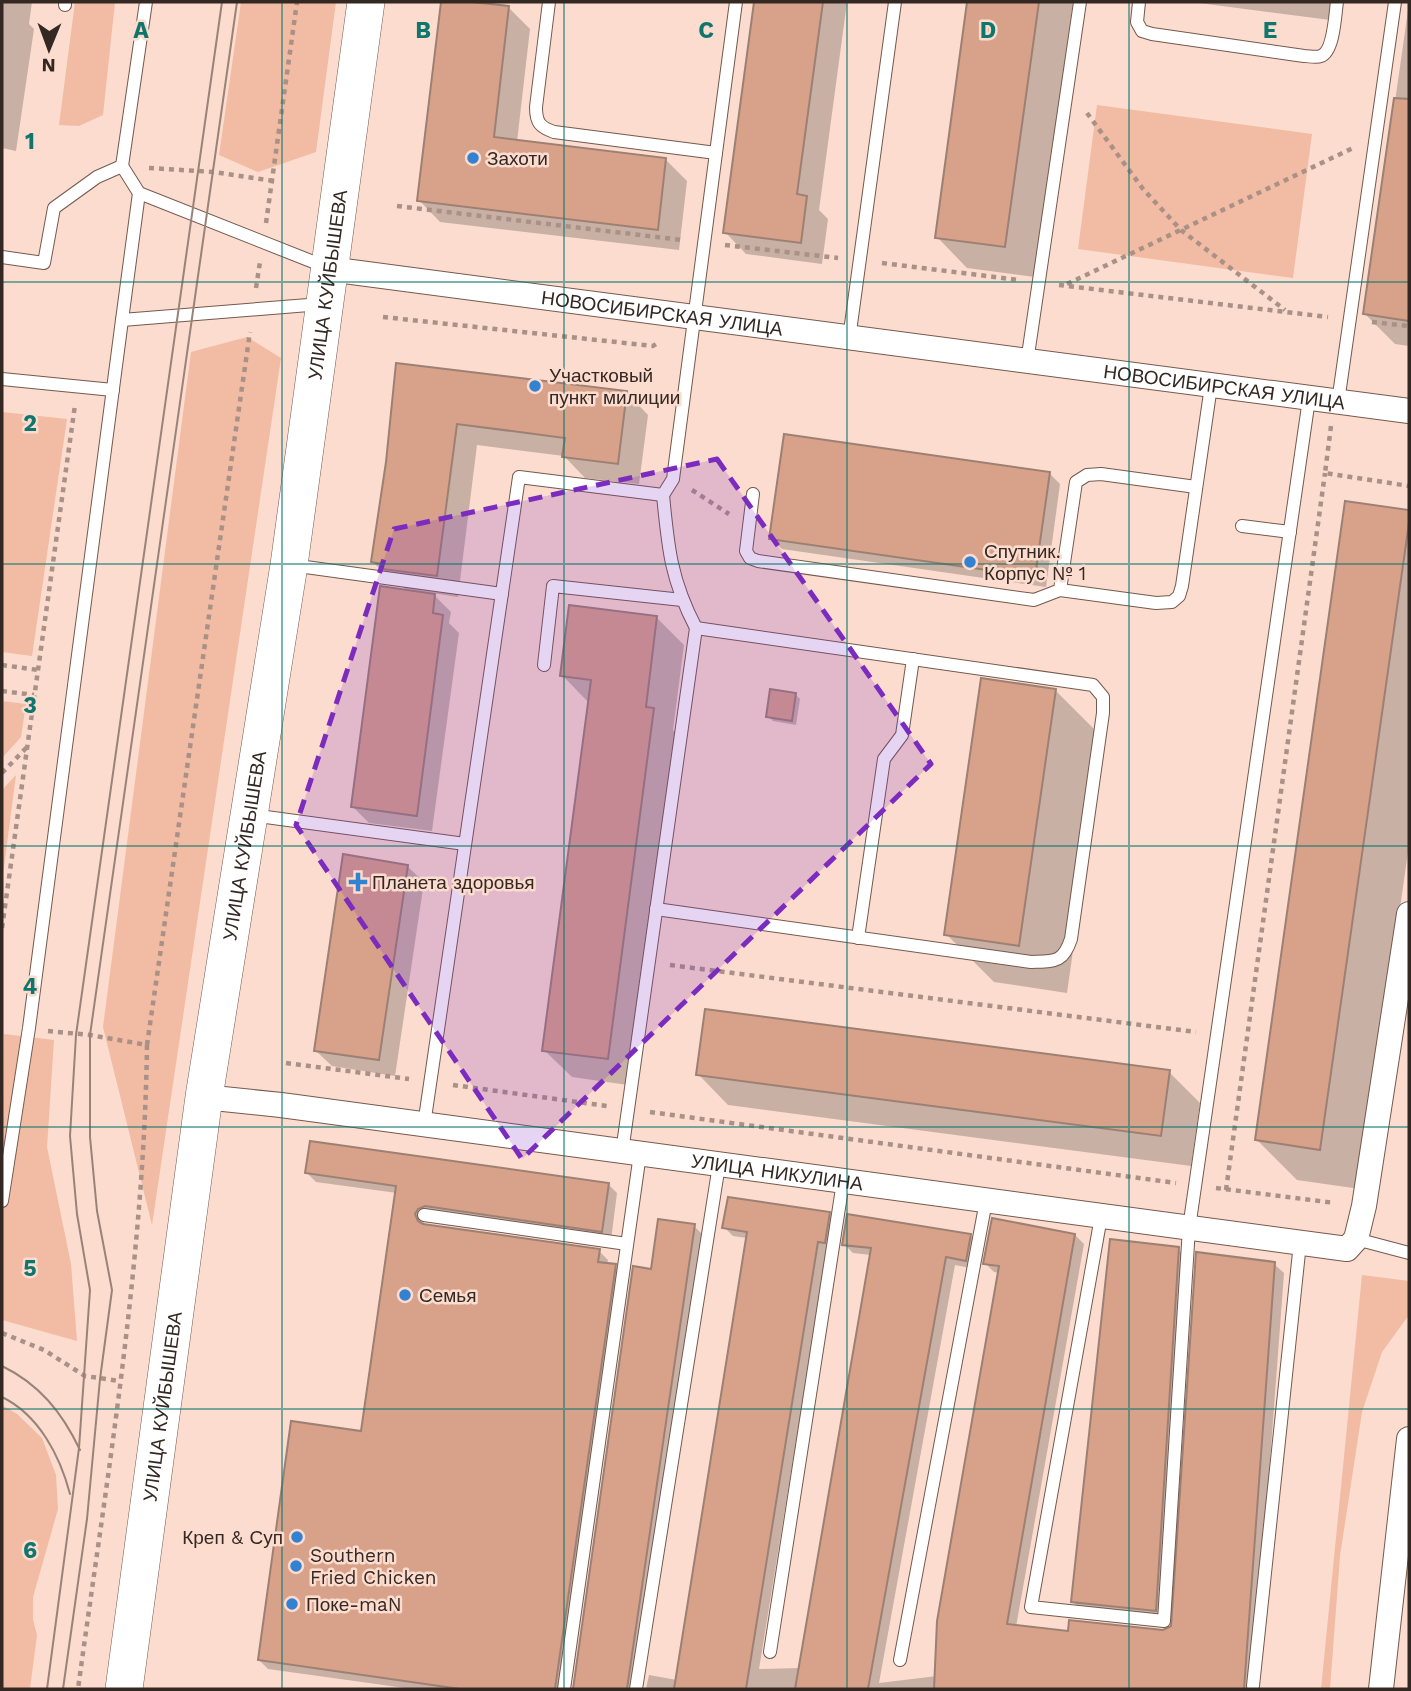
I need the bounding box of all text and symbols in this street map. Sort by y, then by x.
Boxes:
north arrow [14,14,84,84]
text: A [133,17,149,44]
text: B [415,17,431,44]
text: C [698,17,714,44]
text: D [980,17,996,44]
text: E [1263,17,1277,44]
text: N [41,54,56,77]
text: 1 [25,128,35,155]
place label: Захоти [487,147,548,170]
marker: Захоти [465,150,481,166]
street label: УЛИЦА КУЙБЫШЕВА [303,188,352,381]
street label: НОВОСИБИРСКАЯ УЛИЦА [540,286,785,341]
street label: НОВОСИБИРСКАЯ УЛИЦА [1102,360,1347,415]
place label: Участковый пункт милиции [549,364,680,409]
marker: Участковый пункт милиции [527,378,543,394]
text: 2 [23,410,37,437]
place label: Спутник. Корпус № 1 [984,540,1086,585]
marker: Спутник. Корпус № 1 [962,554,978,570]
text: 3 [23,692,37,719]
street label: УЛИЦА КУЙБЫШЕВА [218,749,271,942]
place label: Планета здоровья [372,871,535,894]
marker: Планета здоровья [350,874,366,890]
text: 4 [23,973,38,1000]
street label: УЛИЦА НИКУЛИНА [690,1149,865,1196]
text: 5 [23,1255,37,1282]
place label: Семья [419,1284,477,1307]
marker: Семья [397,1287,413,1303]
street label: УЛИЦА КУЙБЫШЕВА [138,1310,187,1503]
place label: Креп & Суп [182,1526,283,1549]
marker: Креп & Суп [289,1529,305,1545]
text: 6 [23,1537,37,1564]
place label: Southern Fried Chicken [310,1544,437,1589]
marker: Southern Fried Chicken [288,1558,304,1574]
place label: Поке-maN [306,1593,402,1616]
marker: Поке-maN [284,1596,300,1612]

